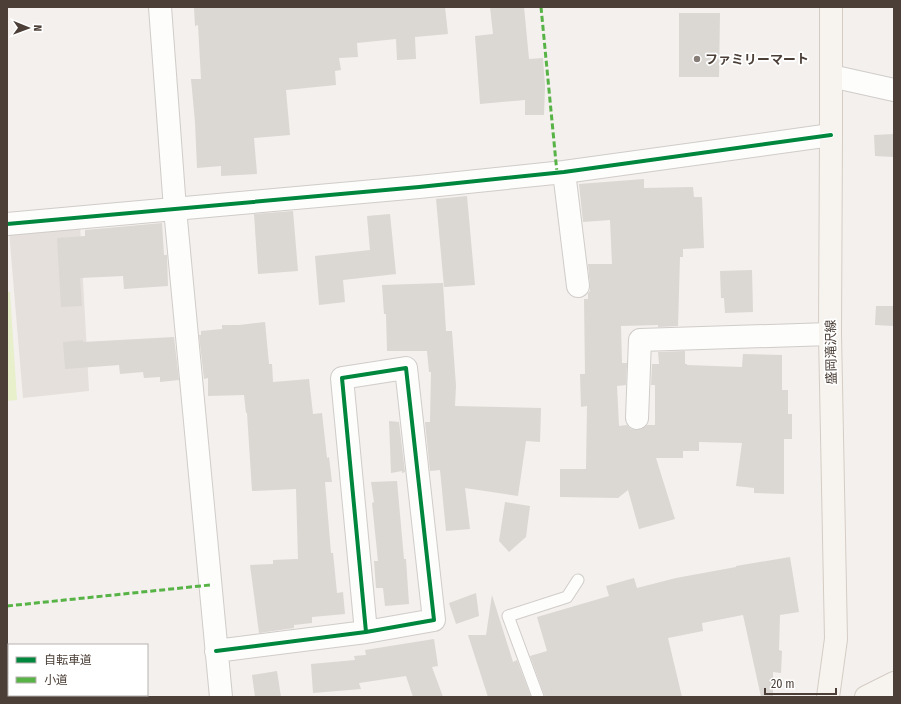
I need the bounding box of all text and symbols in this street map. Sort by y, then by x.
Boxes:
north arrow [8,8,48,48]
text: N [31,25,44,32]
place label: ファミリーマート [705,52,809,67]
marker: ファミリーマート [692,54,702,64]
street label: 盛岡滝沢線 [823,319,839,385]
legend [8,644,148,696]
text: 自転車道 [44,653,92,667]
scale bar [765,670,836,696]
text: 小道 [44,673,68,687]
text: 20 m [771,677,795,691]

